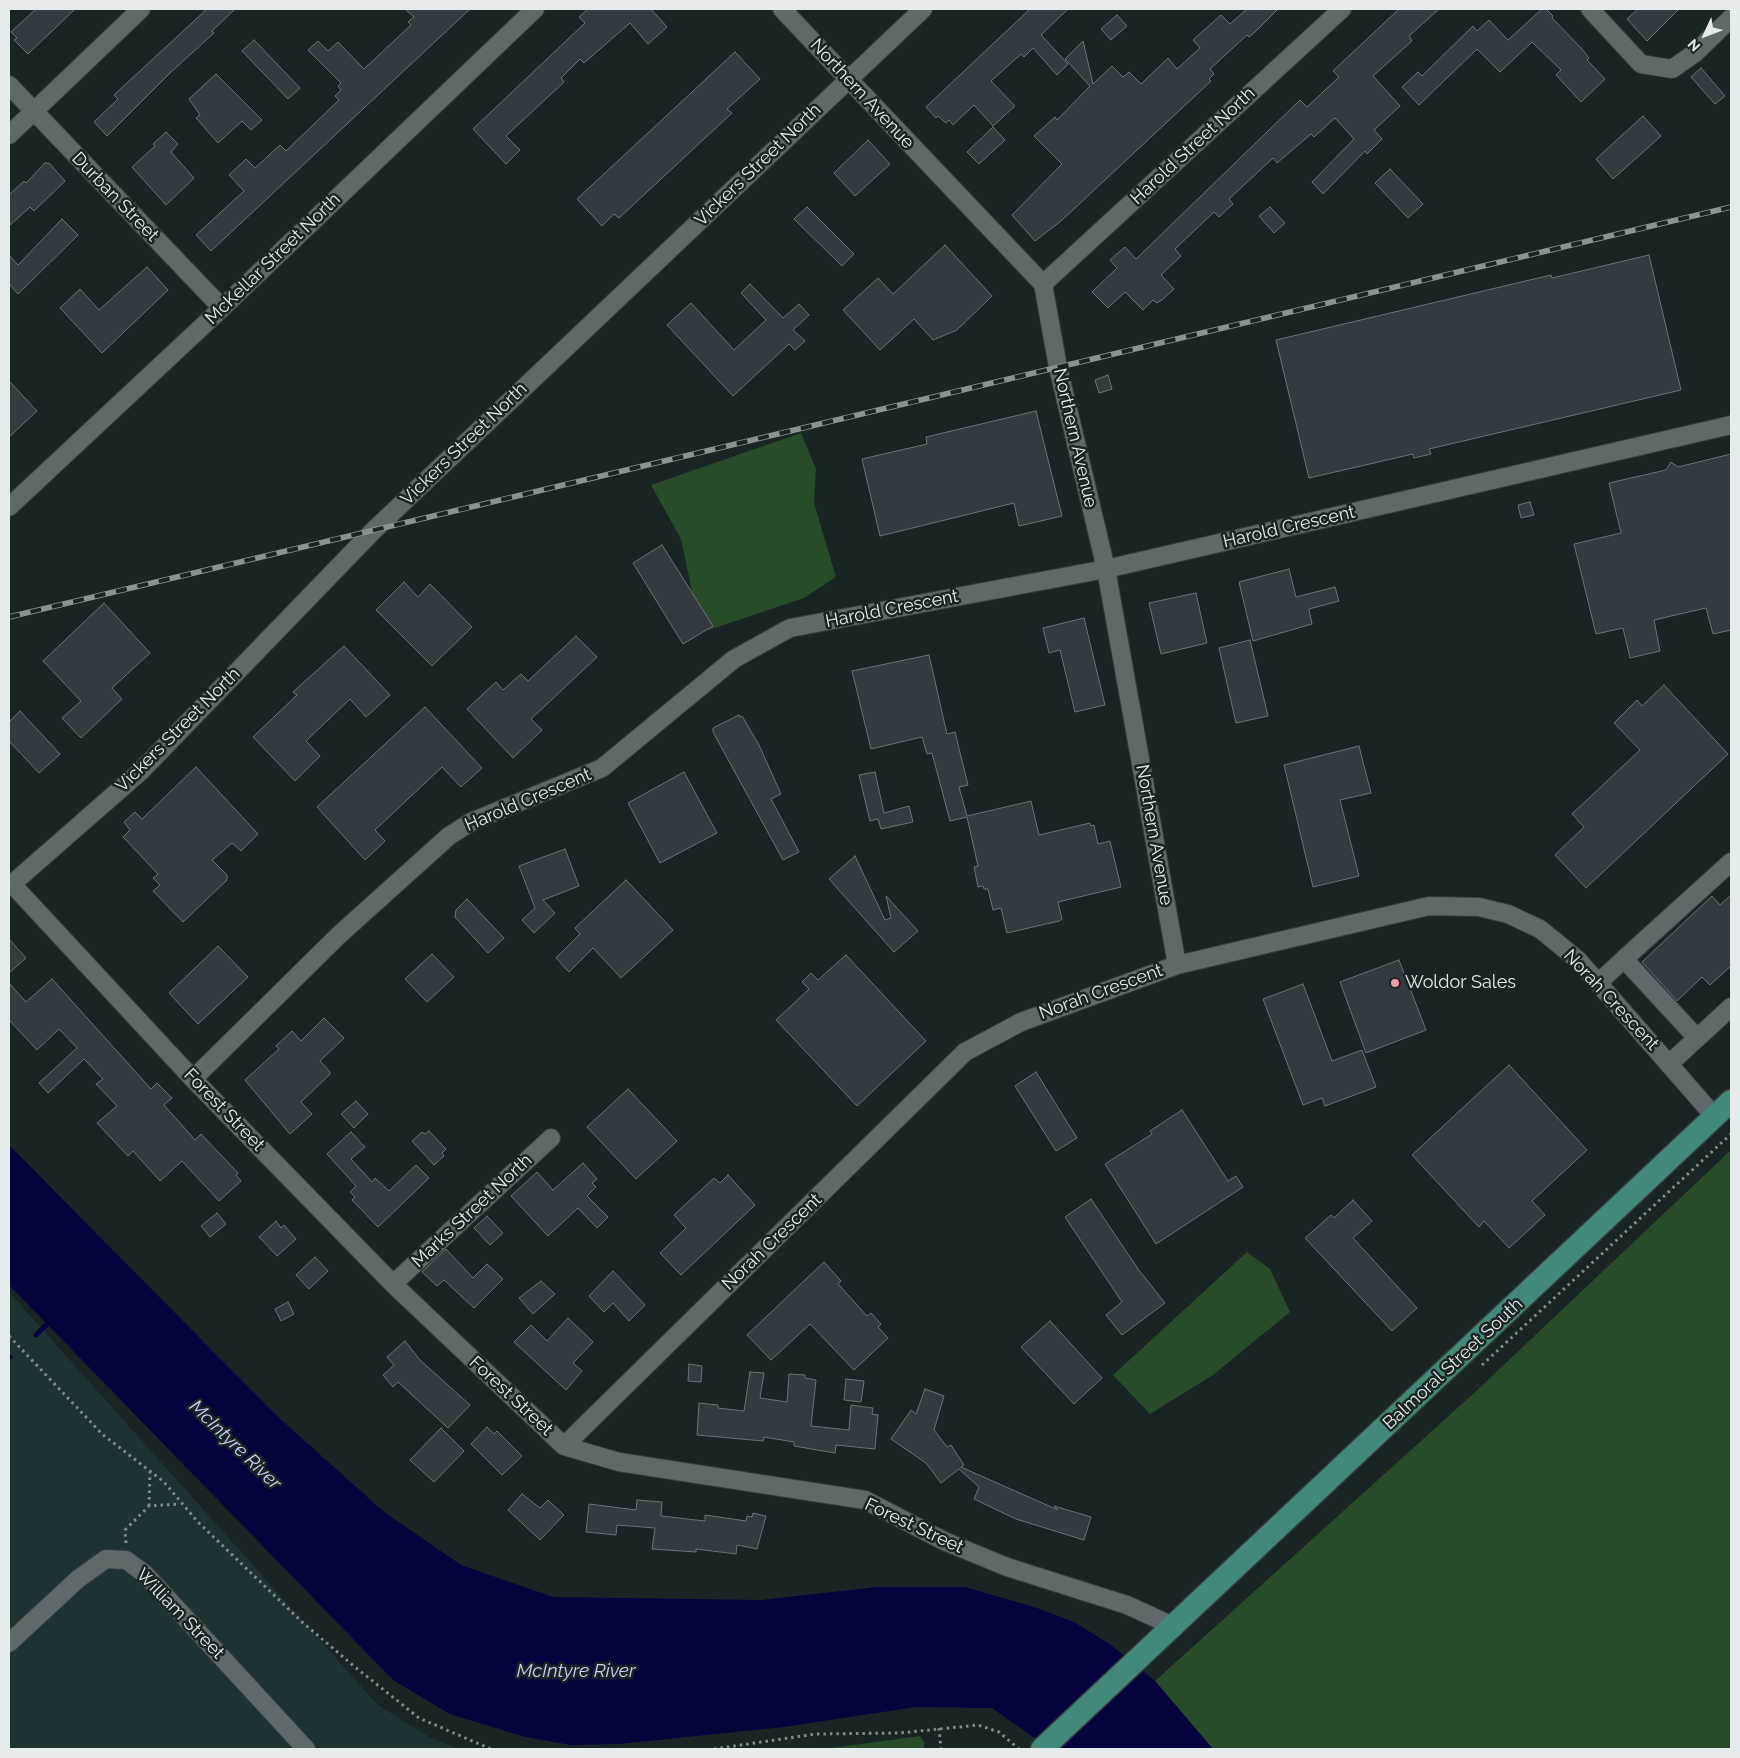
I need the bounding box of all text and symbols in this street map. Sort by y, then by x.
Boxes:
north arrow [1680,10,1730,60]
street label: Northern Avenue [806,35,918,153]
text: N [1685,36,1704,55]
street label: Harold Street North [1126,83,1260,209]
street label: Vickers Street North [690,99,826,231]
street label: Durban Street [67,148,163,246]
street label: McKellar Street North [201,189,345,329]
street label: Northern Avenue [1048,366,1102,510]
street label: Vickers Street North [396,378,532,510]
street label: Harold Crescent [1221,501,1357,553]
street label: Harold Crescent [824,586,960,632]
street label: Vickers Street North [111,663,245,797]
street label: Northern Avenue [1131,763,1177,907]
street label: Harold Crescent [462,764,594,836]
street label: Norah Crescent [1559,945,1663,1055]
street label: Norah Crescent [1036,960,1166,1024]
place label: Woldor Sales [1405,972,1516,994]
marker: Woldor Sales [1389,977,1401,989]
street label: Forest Street [179,1064,269,1156]
street label: Marks Street North [407,1150,537,1272]
street label: Norah Crescent [718,1189,826,1295]
street label: Balmoral Street South [1379,1294,1527,1434]
street label: Forest Street [465,1352,557,1440]
water label: McIntyre River [184,1395,286,1495]
street label: Forest Street [861,1494,967,1558]
street label: William Street [131,1564,229,1664]
water label: McIntyre River [516,1660,636,1682]

